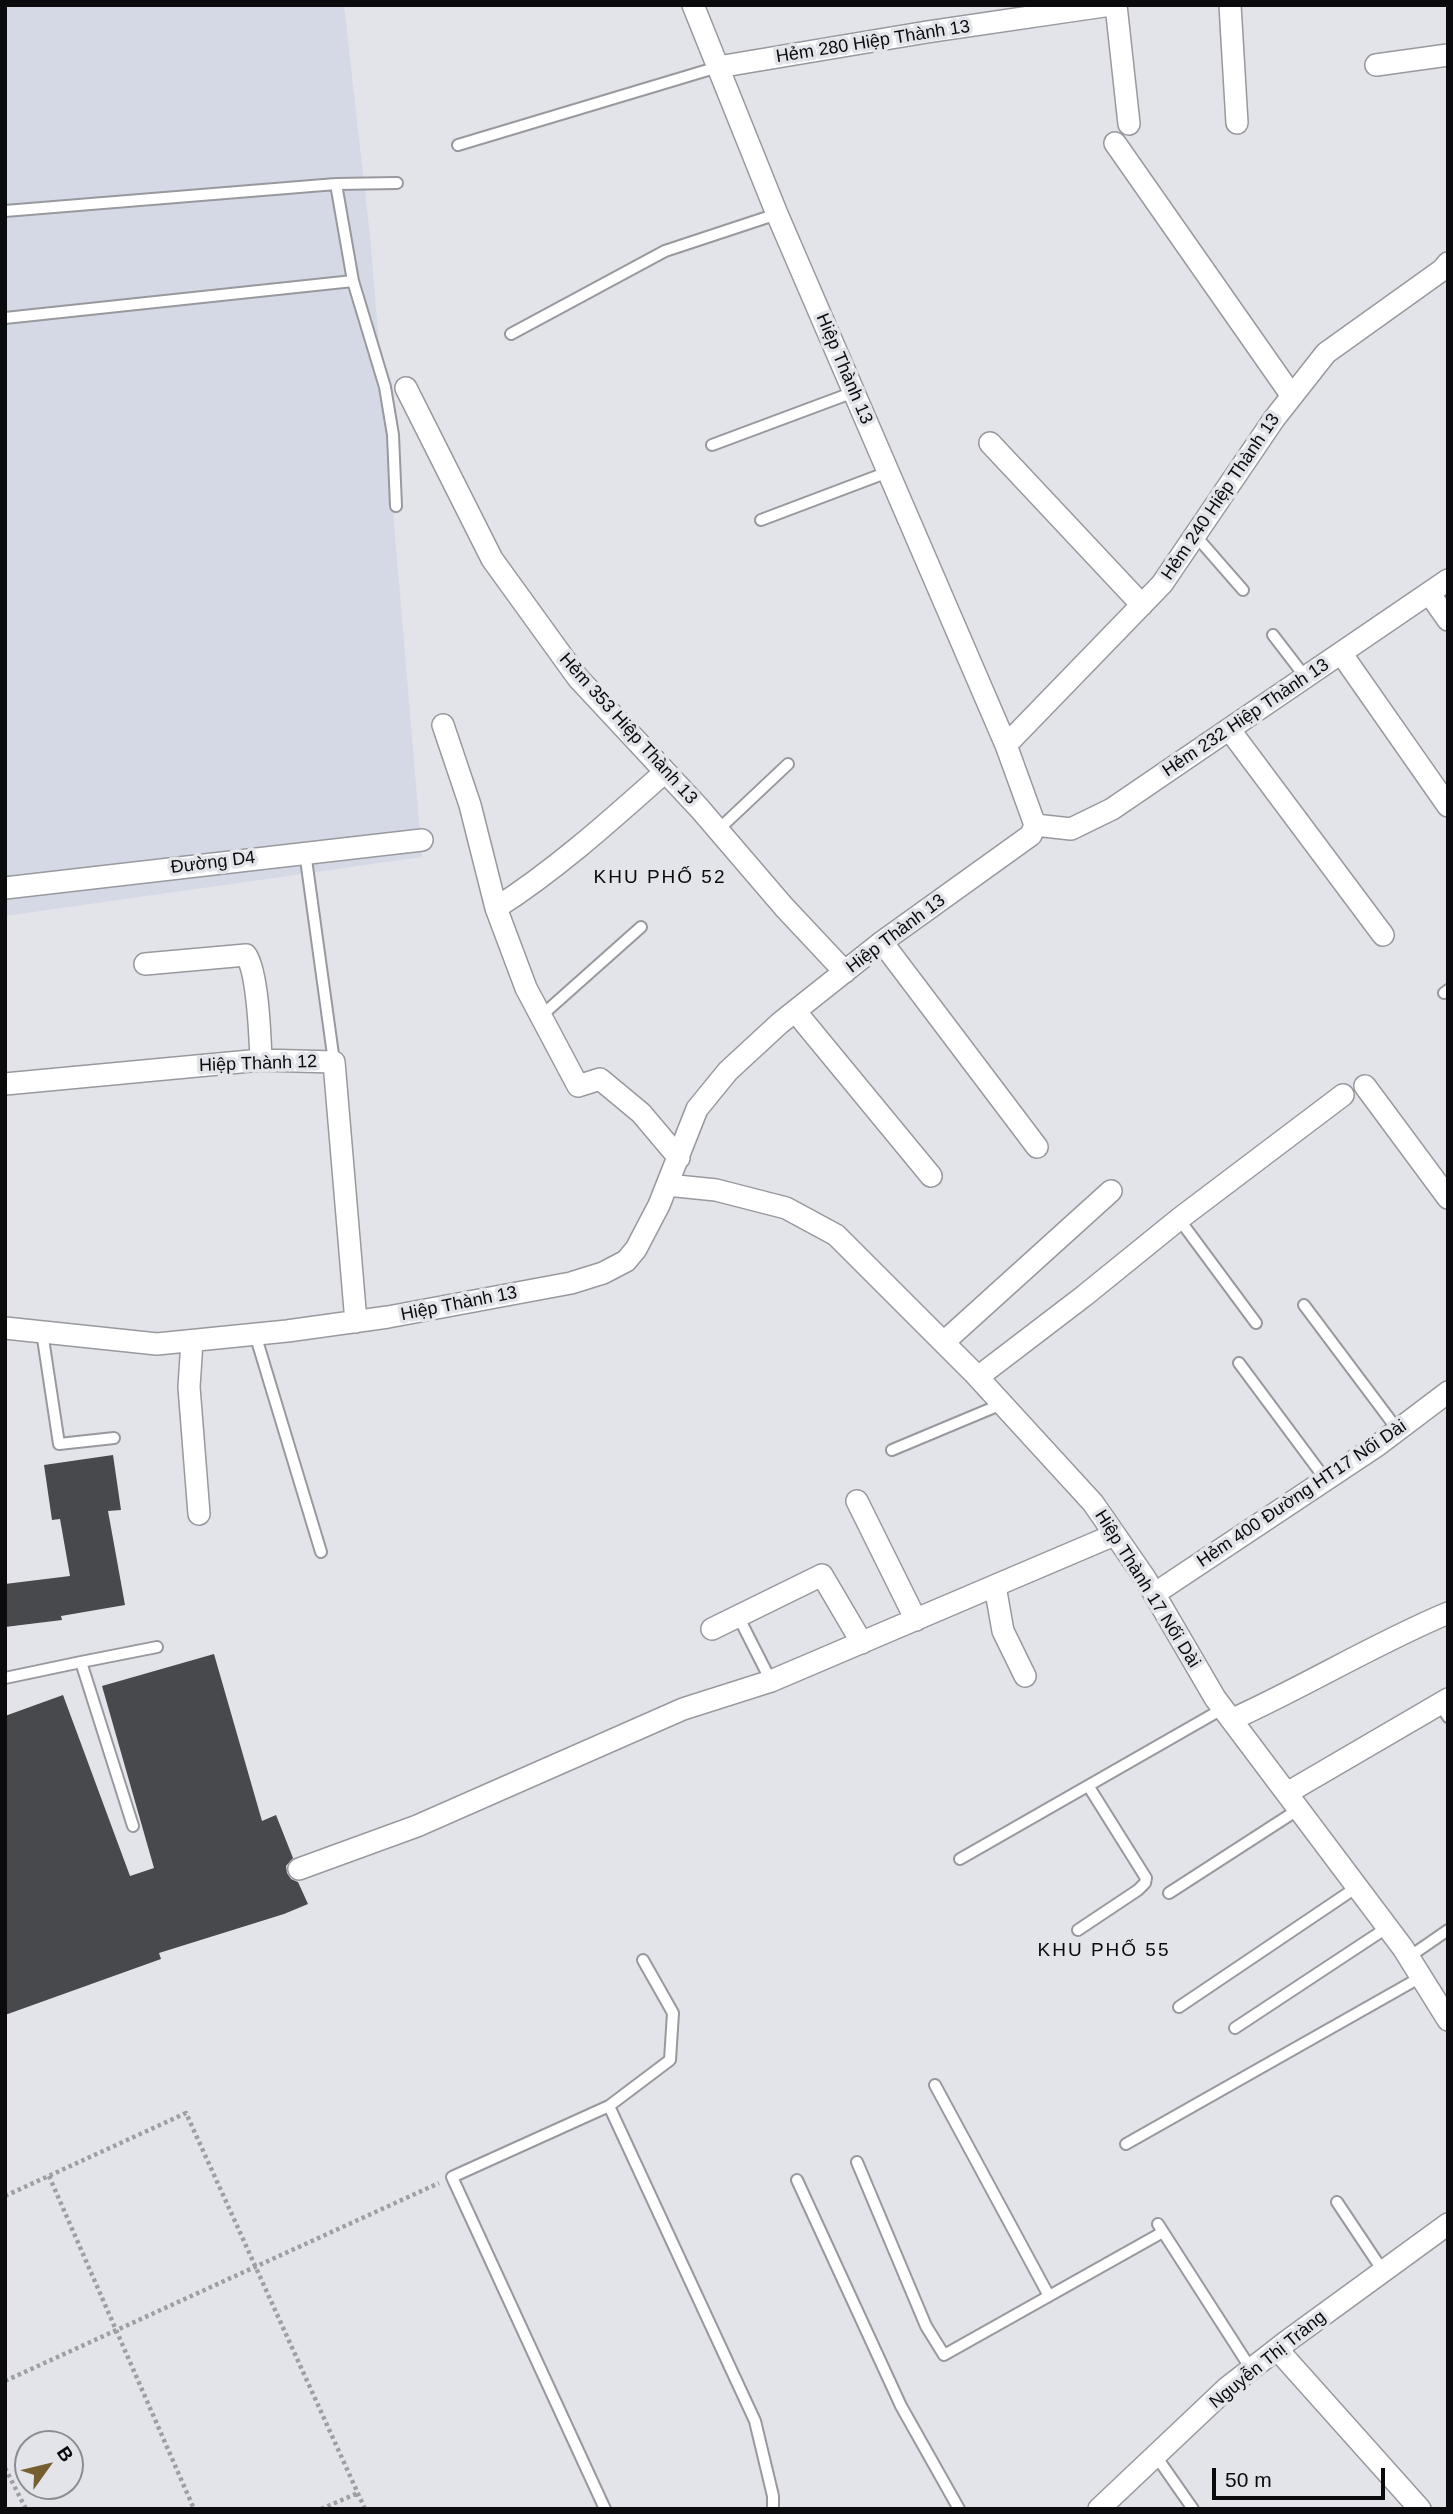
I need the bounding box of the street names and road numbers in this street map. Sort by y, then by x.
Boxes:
street label: Hẻm 280 Hiệp Thành 13 [774,16,972,68]
street label: Hiệp Thành 13 [811,310,877,428]
street label: Hẻm 240 Hiệp Thành 13 [1157,410,1285,584]
street label: Hẻm 353 Hiệp Thành 13 [554,649,702,809]
street label: Hẻm 232 Hiệp Thành 13 [1159,654,1333,782]
street label: Đường D4 [170,847,256,879]
street label: Hiệp Thành 13 [842,890,950,978]
street label: Hiệp Thành 12 [199,1051,317,1077]
street label: Hiệp Thành 13 [399,1282,519,1326]
street label: Hẻm 400 Đường HT17 Nối Dài [1193,1416,1411,1572]
street label: Hiệp Thành 17 Nối Dài [1090,1506,1204,1672]
street label: Nguyễn Thị Tràng [1205,2306,1331,2414]

